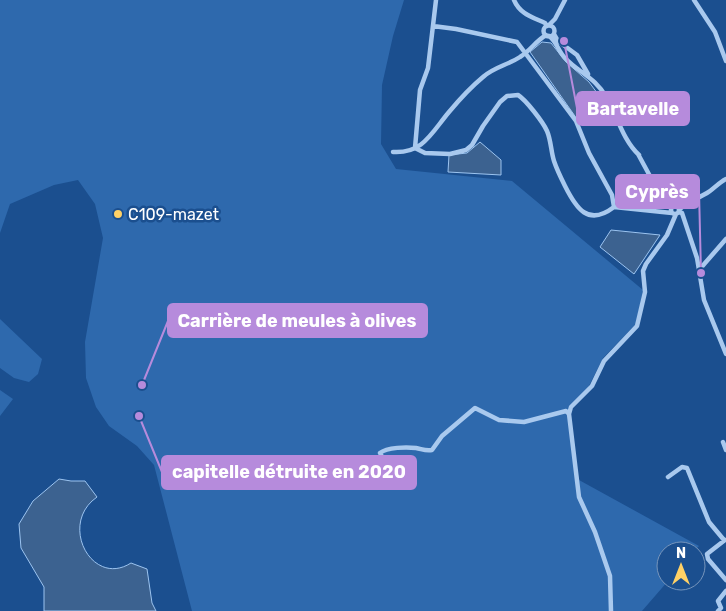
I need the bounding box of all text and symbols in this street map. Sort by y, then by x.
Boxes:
callout: Bartavelle [577,92,689,125]
text: Bartavelle [587,98,679,120]
callout: Cyprès [616,175,699,208]
text: Cyprès [625,181,689,203]
place label: C109-mazet [128,205,219,224]
marker: C109-mazet [112,208,124,220]
callout: Carrière de meules à olives [168,304,427,337]
text: Carrière de meules à olives [177,310,417,332]
callout: capitelle détruite en 2020 [162,456,416,489]
text: capitelle détruite en 2020 [172,461,406,483]
north arrow [656,541,706,591]
text: N [676,545,686,562]

